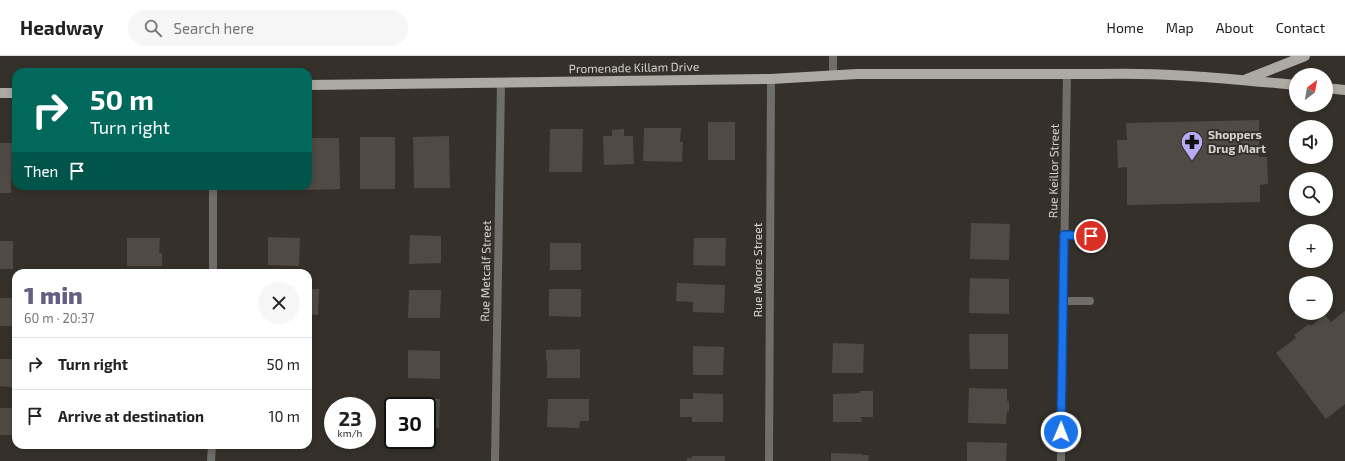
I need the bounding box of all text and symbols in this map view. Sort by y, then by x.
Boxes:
search box [128,10,408,46]
text: Headway [20,16,104,39]
icon: search [142,17,164,39]
text: Search here [174,19,254,37]
text: Home [1107,19,1144,36]
text: Map [1166,19,1194,36]
text: About [1216,19,1254,36]
text: Contact [1276,19,1325,36]
street label: Promenade Killam Drive [569,59,699,75]
north arrow [1289,68,1333,112]
map controls [1289,68,1333,320]
text: 50 m [90,82,154,116]
icon: right [24,84,76,136]
text: Turn right [90,116,170,138]
button: sound [1289,120,1333,164]
street label: Rue Keillor Street [1045,123,1061,218]
place label: Shoppers Drug Mart [1208,127,1266,155]
pharmacy icon: Shoppers Drug Mart [1179,129,1205,162]
icon: arrive [66,160,88,182]
text: Then [24,162,58,180]
button: search [1289,172,1333,216]
pin [1074,219,1108,253]
street label: Rue Metcalf Street [477,220,493,322]
street label: Rue Moore Street [750,222,764,317]
button: + [1289,224,1333,268]
icon: arrive [1080,225,1102,247]
button: − [1289,276,1333,320]
text: 1 min [24,280,83,309]
button: close [258,282,300,324]
text: 60 m · 20:37 [24,310,95,326]
icon: right [24,353,46,375]
text: Turn right [58,355,128,373]
text: 50 m [266,355,300,373]
speed limit sign: 30 [384,397,436,449]
icon: arrive [24,405,46,427]
text: 23 [339,406,361,430]
text: Arrive at destination [58,407,204,425]
text: 10 m [268,407,300,425]
position arrow [1040,411,1082,453]
text: km/h [338,427,362,439]

